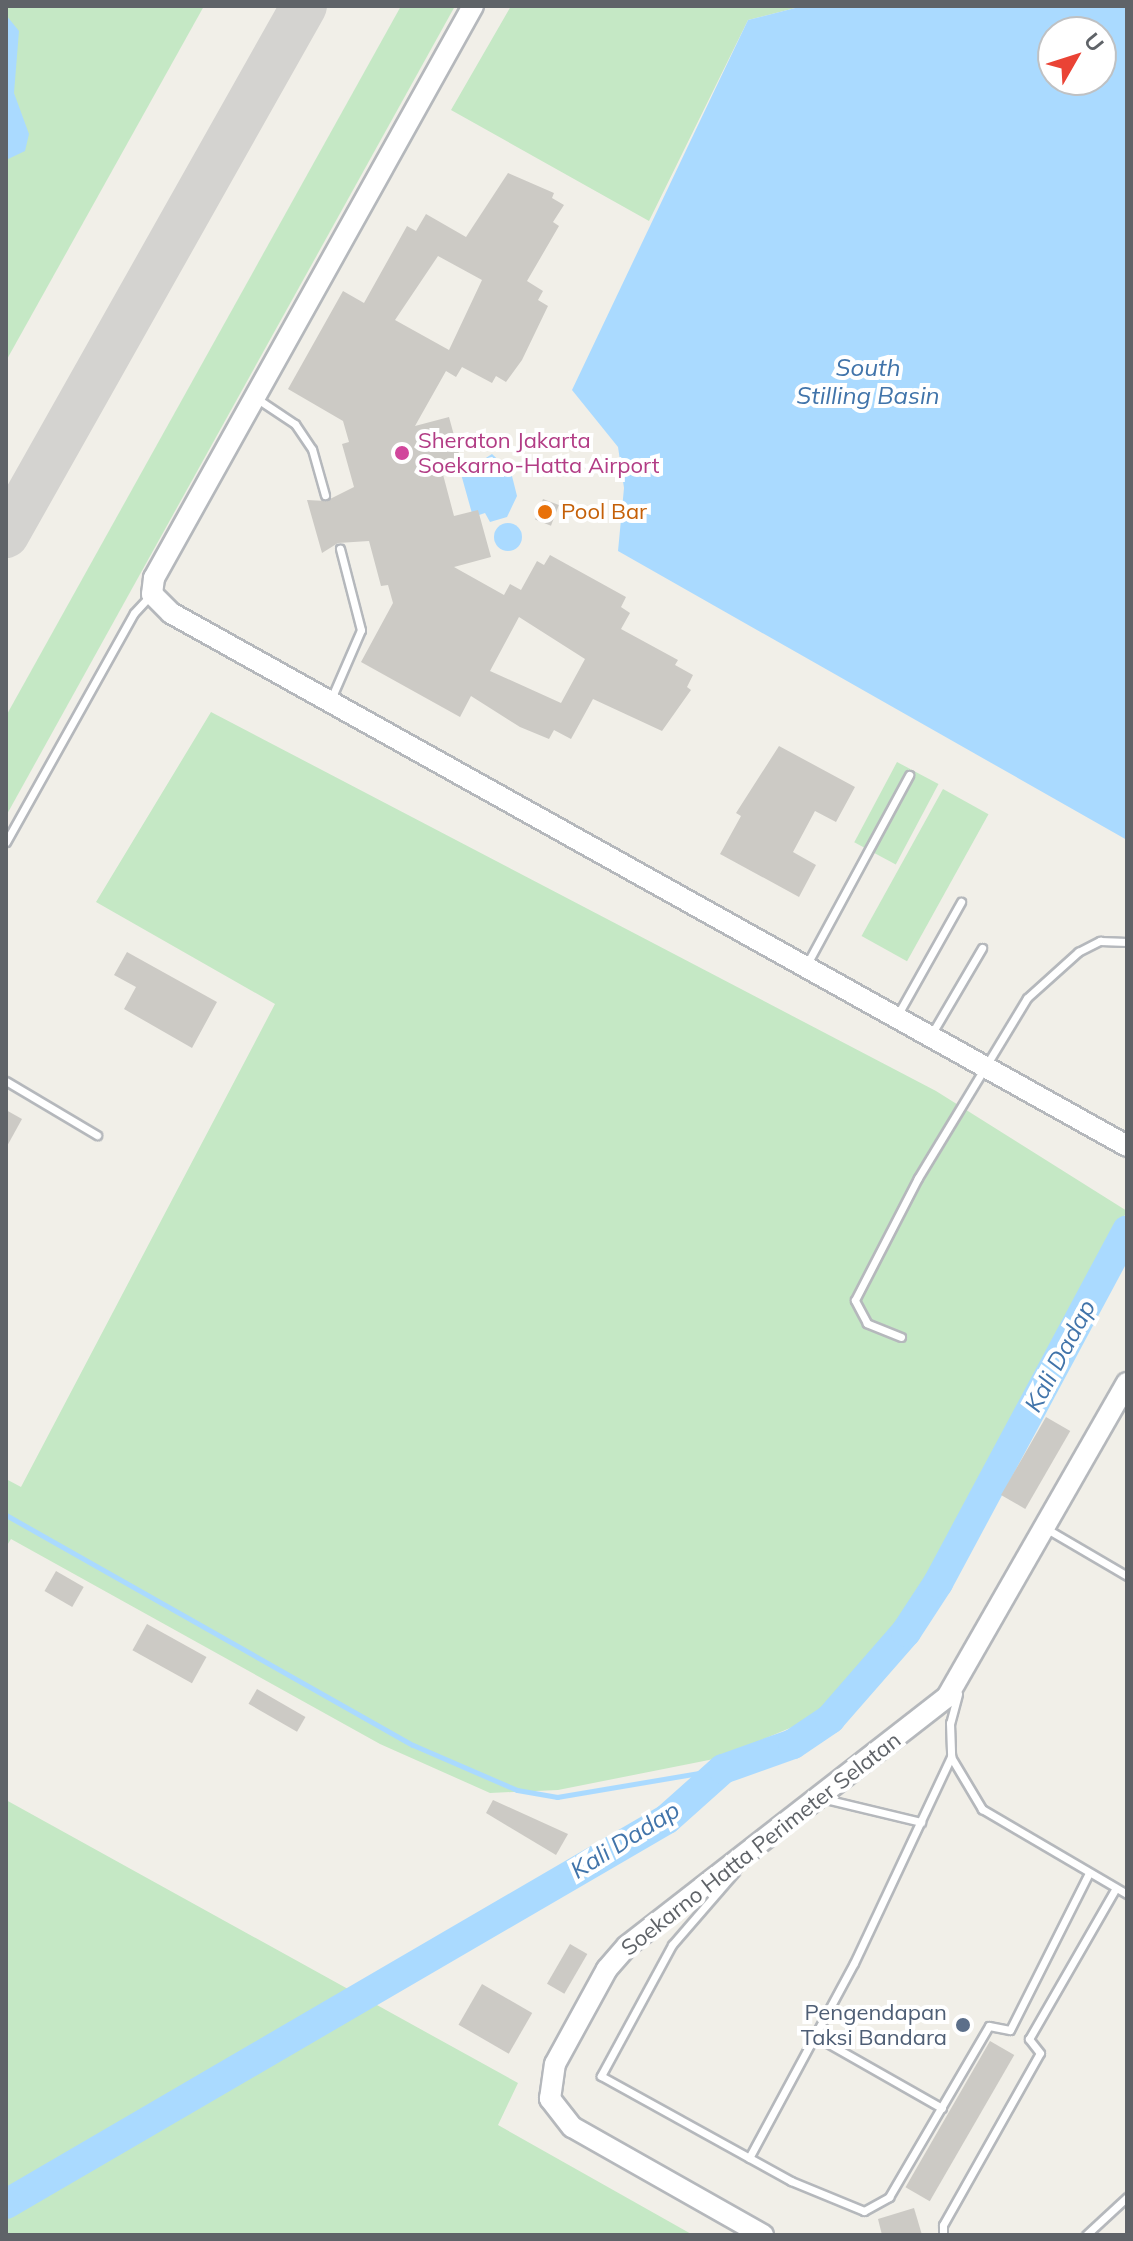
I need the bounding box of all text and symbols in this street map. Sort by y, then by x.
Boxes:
north arrow [1037,16,1117,96]
text: U [1078,27,1110,57]
water label: South Stilling Basin [796,354,940,410]
place label: Sheraton Jakarta Soekarno-Hatta Airport [418,427,659,478]
marker: Sheraton Jakarta Soekarno-Hatta Airport [393,444,411,462]
place label: Pool Bar [561,499,647,525]
marker: Pool Bar [536,503,554,521]
water label: Kali Dadap [1018,1295,1102,1417]
street label: Soekarno Hatta Perimeter Selatan [616,1727,906,1961]
water label: Kali Dadap [565,1795,685,1885]
place label: Pengendapan Taksi Bandara [801,1999,947,2050]
marker: Pengendapan Taksi Bandara [954,2016,972,2034]

